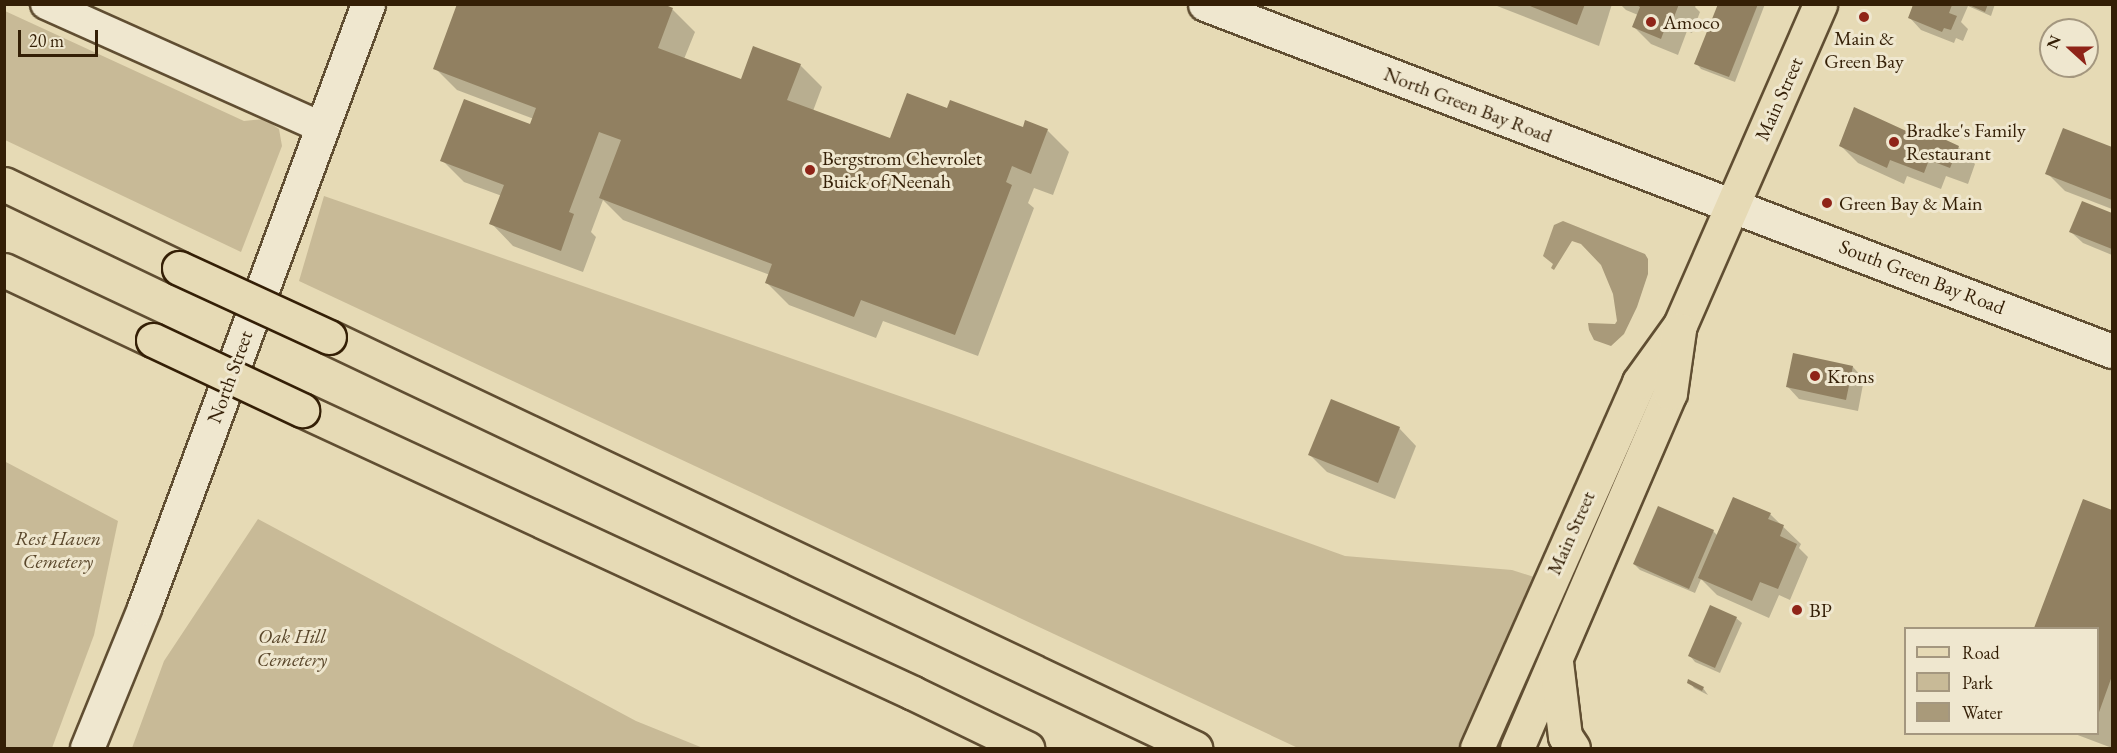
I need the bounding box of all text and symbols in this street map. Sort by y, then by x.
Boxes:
place label: Amoco [1663,10,1720,34]
marker: Main & Green Bay [1857,10,1871,24]
marker: Amoco [1644,15,1658,29]
scale bar [21,18,100,56]
north arrow [2039,18,2099,78]
place label: Main & Green Bay [1824,27,1904,74]
text: 20 m [29,29,64,52]
text: N [2041,32,2066,52]
street label: Main Street [1750,53,1808,145]
street label: North Green Bay Road [1380,62,1556,148]
place label: Bradke's Family Restaurant [1906,118,2026,165]
marker: Bradke's Family Restaurant [1887,135,1901,149]
place label: Bergstrom Chevrolet Buick of Neenah [822,146,982,193]
marker: Bergstrom Chevrolet Buick of Neenah [803,163,817,177]
place label: Green Bay & Main [1839,191,1983,215]
marker: Green Bay & Main [1820,196,1834,210]
street label: South Green Bay Road [1836,234,2008,320]
street label: North Street [202,327,258,427]
place label: Krons [1827,364,1874,388]
marker: Krons [1808,369,1822,383]
street label: Main Street [1542,487,1600,579]
park label: Rest Haven Cemetery [15,526,101,573]
place label: BP [1809,598,1832,622]
marker: BP [1790,603,1804,617]
park label: Oak Hill Cemetery [257,625,327,672]
legend [1904,627,2099,735]
text: Road [1962,641,2000,664]
text: Park [1962,671,1993,694]
text: Water [1962,701,2003,724]

